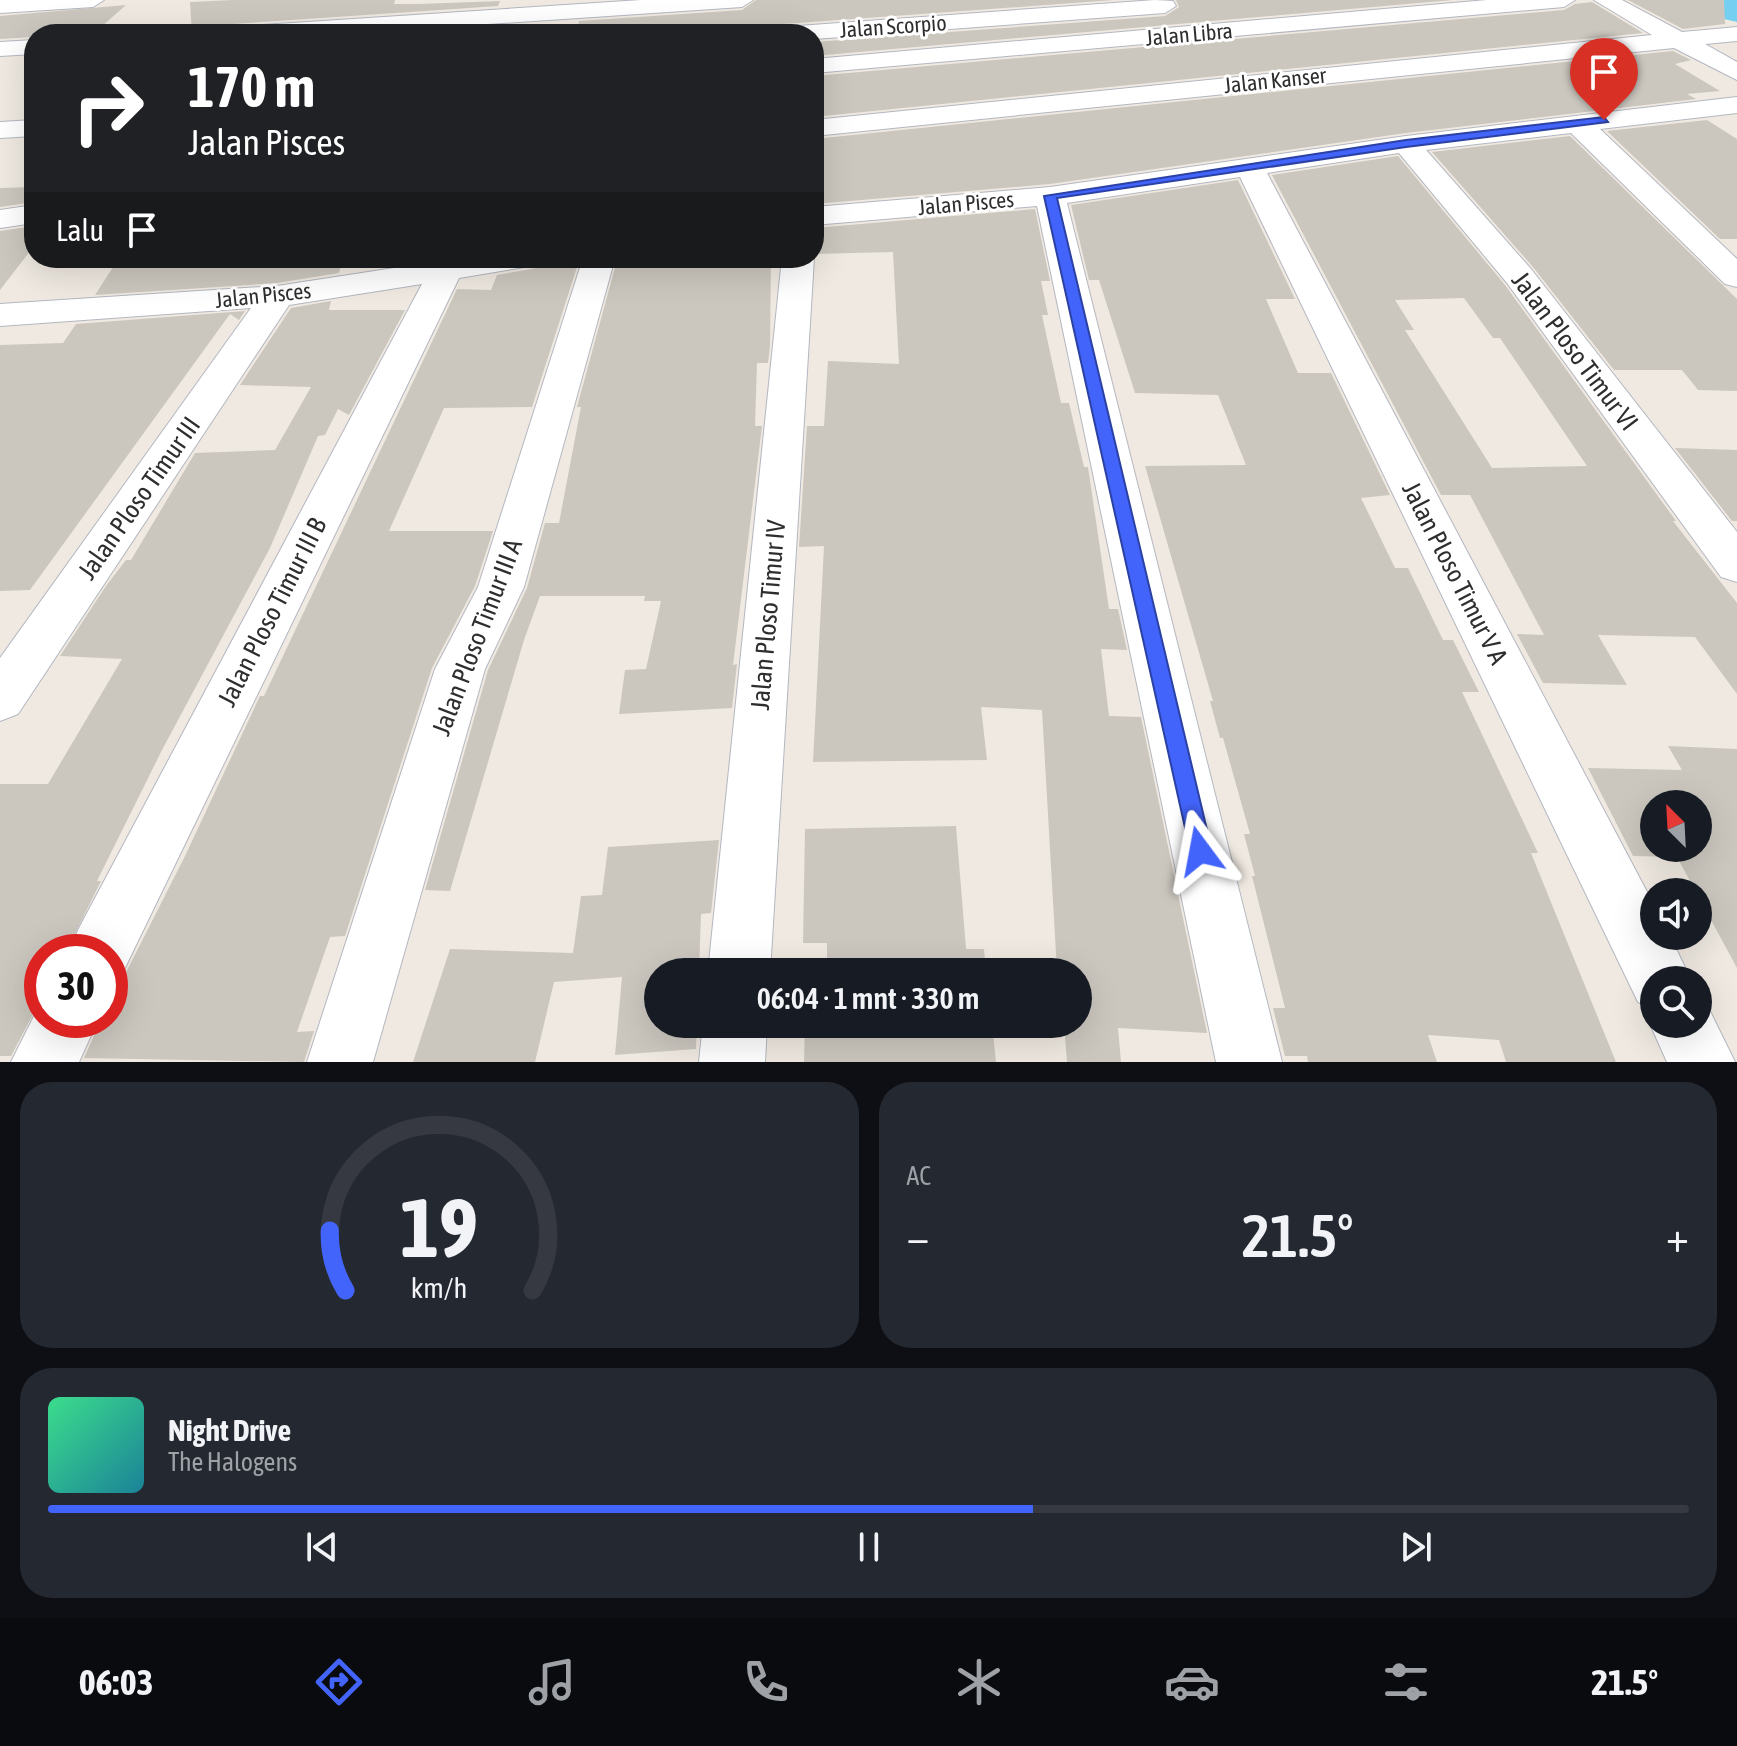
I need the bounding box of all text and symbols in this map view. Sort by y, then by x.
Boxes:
street label: Jalan Scorpio [839,9,947,43]
street label: Jalan Libra [1144,17,1234,51]
pin [1570,38,1638,120]
icon: arrive [1582,50,1626,94]
text: 170 m [188,55,315,119]
icon: right [56,56,160,160]
street label: Jalan Kanser [1223,62,1328,98]
text: Jalan Pisces [188,121,345,163]
street label: Jalan Pisces [917,186,1015,220]
icon: arrive [120,208,164,252]
text: Lalu [56,213,104,247]
street label: Jalan Ploso Timur VI [1506,266,1644,436]
street label: Jalan Pisces [214,277,312,313]
street label: Jalan Ploso Timur III [72,411,206,585]
street label: Jalan Ploso Timur V A [1396,477,1514,669]
street label: Jalan Ploso Timur III B [212,512,333,711]
street label: Jalan Ploso Timur IV [745,518,791,711]
street label: Jalan Ploso Timur III A [426,534,528,739]
north arrow [1640,790,1712,862]
map controls [1640,790,1712,1038]
position arrow [1158,809,1242,893]
button: sound [1640,878,1712,950]
speed limit sign: 30 [24,934,128,1038]
button: search [1640,966,1712,1038]
text: 06:04 · 1 mnt · 330 m [757,981,979,1015]
text: AC [907,1161,931,1191]
text: 19 [400,1179,478,1275]
text: 21.5° [1242,1201,1354,1270]
text: − [907,1211,929,1261]
text: + [1666,1211,1689,1261]
text: km/h [411,1271,468,1304]
text: Night Drive [168,1413,291,1447]
text: The Halogens [168,1447,297,1477]
icon: previous [300,1525,344,1569]
icon: pause [847,1525,891,1569]
icon: next [1394,1525,1438,1569]
icon: directions [311,1654,367,1710]
icon: music [524,1654,580,1710]
icon: phone [738,1654,794,1710]
icon: climate [951,1654,1007,1710]
icon: car [1164,1654,1220,1710]
icon: filters [1378,1654,1434,1710]
text: 06:03 [79,1661,154,1703]
text: 21.5° [1591,1661,1658,1703]

